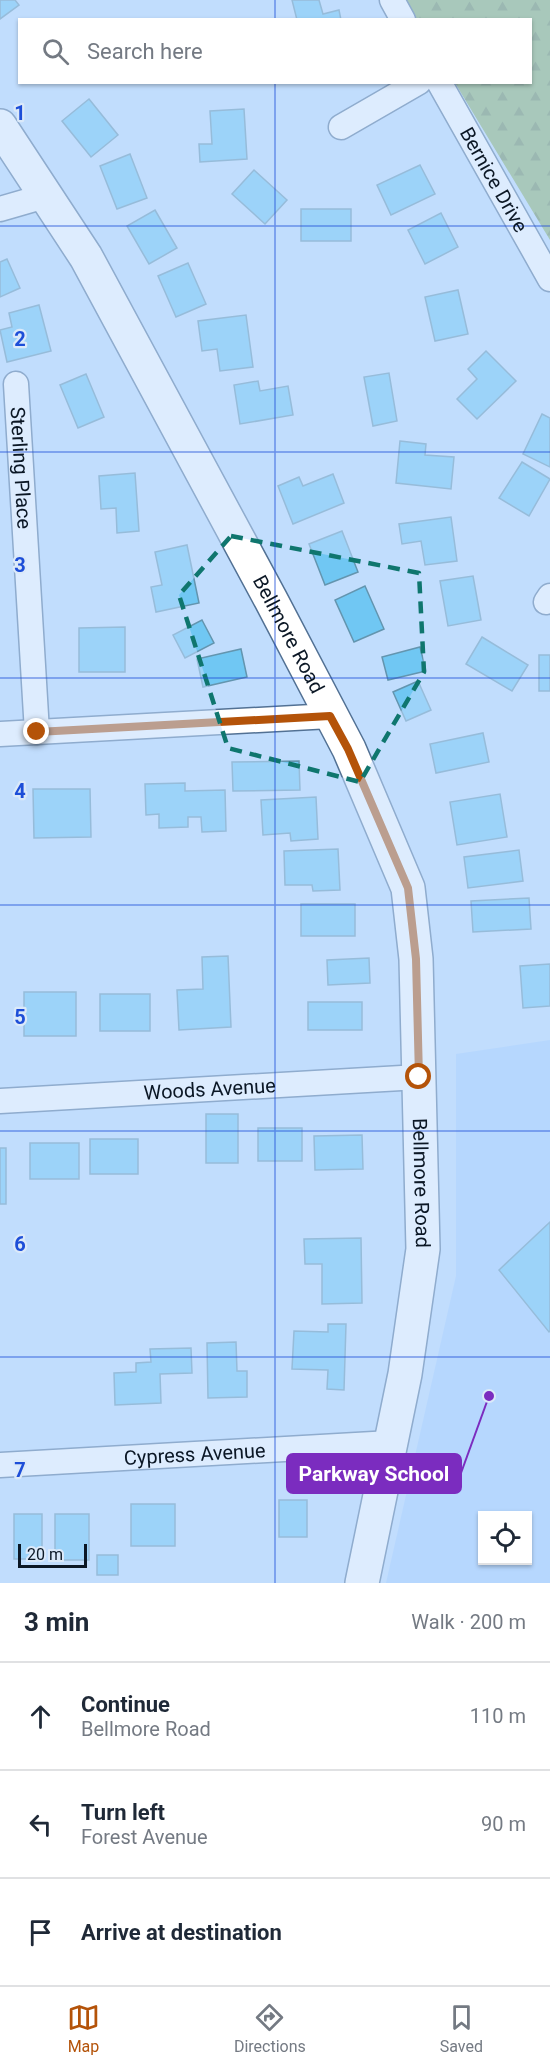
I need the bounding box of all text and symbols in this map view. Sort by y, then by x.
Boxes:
search box [18,18,532,84]
icon: search [39,35,72,68]
text: Search here [87,39,203,64]
text: 1 [14,101,26,125]
street label: Bernice Drive [455,123,533,236]
text: 2 [14,327,26,351]
street label: Sterling Place [5,406,37,530]
text: 3 [14,553,26,577]
street label: Bellmore Road [248,571,330,697]
route end [23,718,49,744]
text: 4 [14,779,26,803]
text: 5 [14,1005,26,1029]
route start [405,1063,431,1089]
street label: Woods Avenue [143,1073,276,1105]
street label: Bellmore Road [408,1118,435,1248]
text: 6 [14,1232,26,1256]
street label: Cypress Avenue [123,1438,266,1470]
callout: Parkway School [287,1454,461,1493]
text: 7 [14,1458,26,1482]
text: Parkway School [299,1462,449,1486]
map controls [478,1511,532,1565]
button: locate [478,1511,532,1565]
scale bar [18,1541,87,1568]
text: 20 m [27,1545,63,1564]
text: 3 min [24,1607,89,1637]
text: Walk · 200 m [411,1610,526,1634]
text: Continue [81,1692,170,1717]
icon: ahead [24,1700,57,1733]
text: 110 m [470,1704,526,1728]
text: Bellmore Road [81,1717,211,1741]
text: Turn left [81,1800,165,1825]
icon: left [24,1808,57,1841]
text: 90 m [481,1812,526,1836]
text: Forest Avenue [81,1825,208,1849]
icon: arrive [24,1916,57,1949]
text: Arrive at destination [81,1920,282,1945]
tab: Map [67,2001,100,2056]
tab: Directions [234,2001,306,2056]
tab: Saved [440,2001,483,2056]

